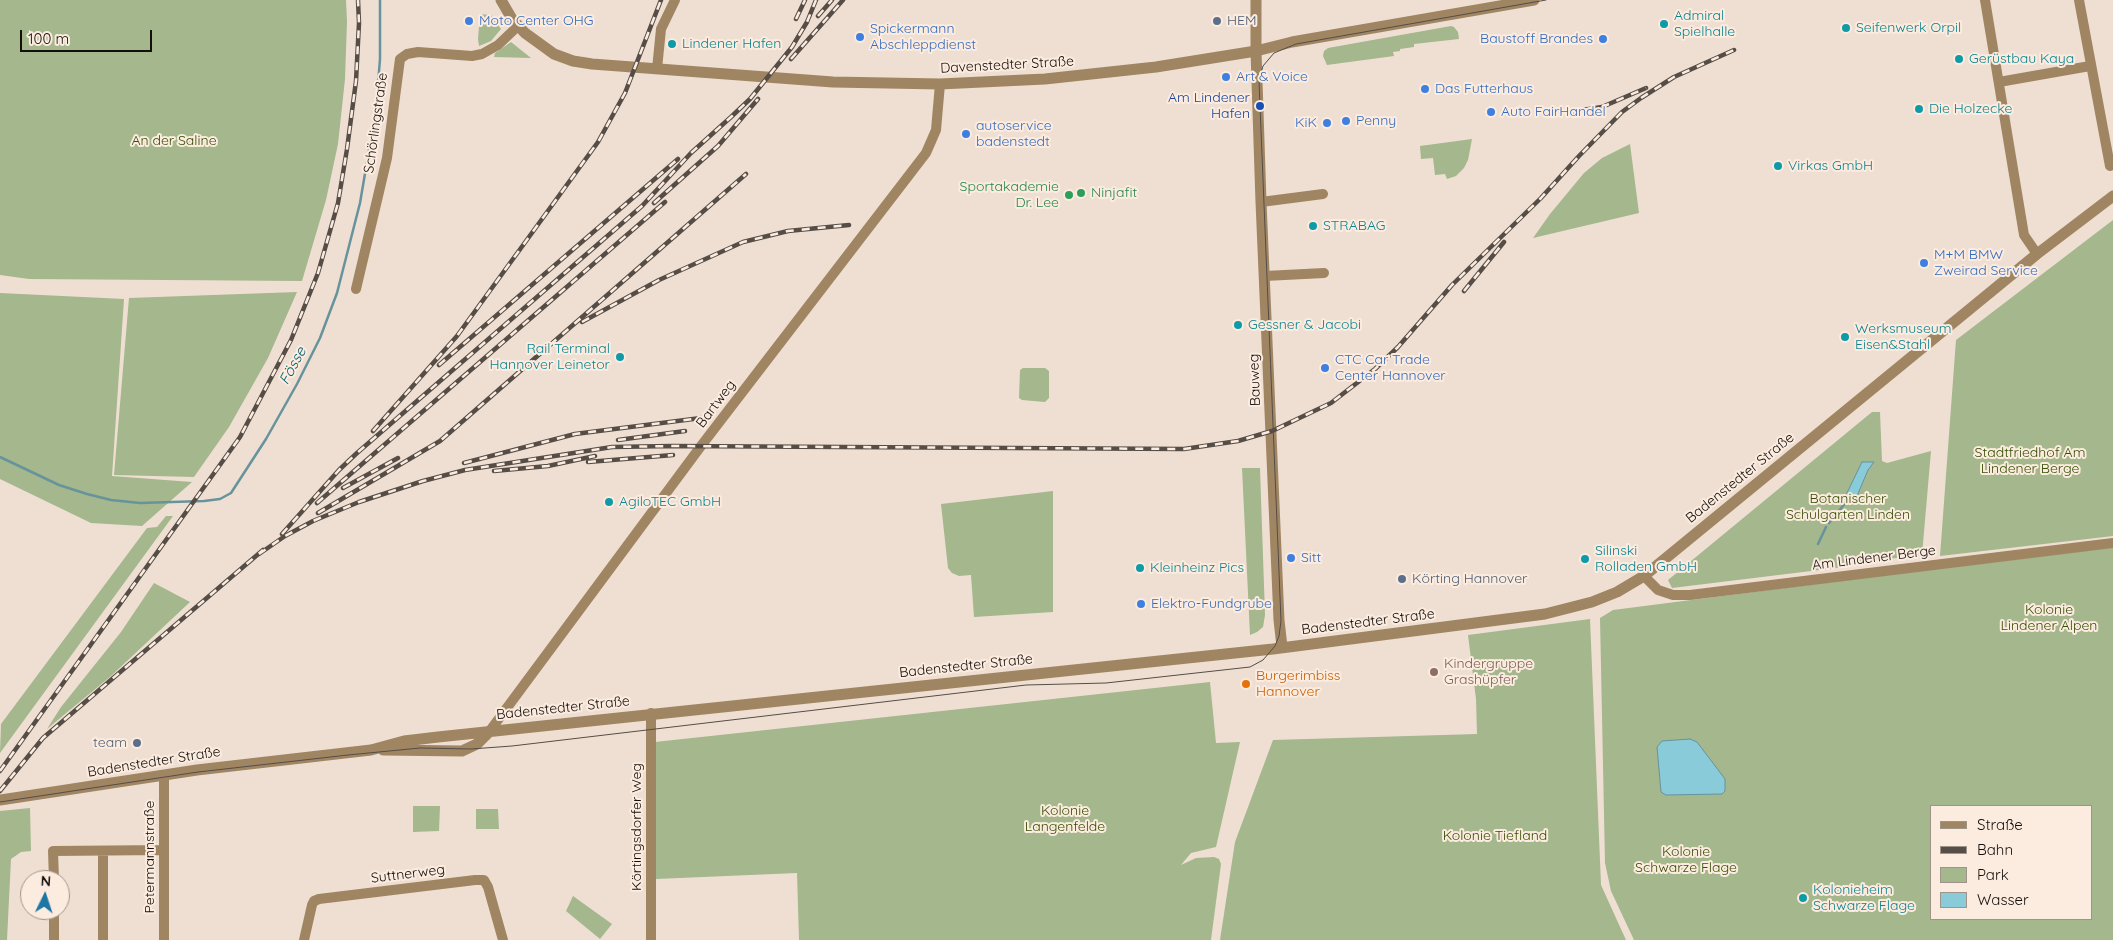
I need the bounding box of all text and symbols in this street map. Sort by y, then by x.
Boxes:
place label: Admiral Spielhalle [1674,8,1735,40]
place label: Moto Center OHG [479,13,593,29]
place label: HEM [1227,13,1257,29]
marker: Moto Center OHG [463,15,475,27]
marker: HEM [1211,15,1223,27]
marker: Admiral Spielhalle [1658,18,1670,30]
scale bar [22,20,155,52]
place label: Seifenwerk Orpil [1856,20,1961,36]
place label: Spickermann Abschleppdienst [870,21,976,54]
marker: Seifenwerk Orpil [1840,22,1852,34]
text: 100 m [28,29,69,48]
marker: Spickermann Abschleppdienst [854,31,866,43]
place label: Baustoff Brandes [1480,31,1593,47]
marker: Baustoff Brandes [1597,33,1609,45]
place label: Lindener Hafen [682,36,781,52]
marker: Lindener Hafen [666,38,678,50]
place label: Gerüstbau Kaya [1969,51,2074,67]
street label: Davenstedter Straße [940,53,1074,77]
marker: Gerüstbau Kaya [1953,53,1965,65]
place label: Art & Voice [1236,69,1308,85]
marker: Art & Voice [1220,71,1232,83]
street label: Schörlingstraße [361,72,391,174]
place label: Das Futterhaus [1435,81,1533,97]
marker: Das Futterhaus [1419,83,1431,95]
place label: Am Lindener Hafen [1168,90,1250,122]
marker: Am Lindener Hafen [1254,100,1266,112]
place label: Die Holzecke [1929,101,2012,117]
marker: Die Holzecke [1913,103,1925,115]
place label: Auto FairHandel [1501,104,1606,120]
marker: Auto FairHandel [1485,106,1497,118]
place label: Penny [1356,113,1396,129]
place label: KiK [1295,115,1317,131]
marker: Penny [1340,115,1352,127]
marker: KiK [1321,117,1333,129]
place label: autoservice badenstedt [976,118,1052,150]
marker: autoservice badenstedt [960,128,972,140]
park label: An der Saline [131,133,217,149]
place label: Virkas GmbH [1788,158,1873,174]
marker: Virkas GmbH [1772,160,1784,172]
place label: Sportakademie Dr. Lee [960,179,1059,212]
place label: Ninjafit [1091,185,1137,201]
marker: Ninjafit [1075,187,1087,199]
marker: Sportakademie Dr. Lee [1063,189,1075,201]
place label: STRABAG [1323,218,1386,234]
marker: STRABAG [1307,220,1319,232]
place label: M+M BMW Zweirad Service [1934,247,2038,280]
marker: M+M BMW Zweirad Service [1918,257,1930,269]
place label: Gessner & Jacobi [1248,317,1361,333]
marker: Gessner & Jacobi [1232,319,1244,331]
place label: Werksmuseum Eisen&Stahl [1855,321,1952,354]
marker: Werksmuseum Eisen&Stahl [1839,331,1851,343]
place label: Rail Terminal Hannover Leinetor [490,341,610,374]
water label: Fösse [276,344,310,388]
marker: Rail Terminal Hannover Leinetor [614,351,626,363]
place label: CTC Car Trade Center Hannover [1335,352,1446,384]
street label: Bauweg [1246,353,1264,407]
marker: CTC Car Trade Center Hannover [1319,362,1331,374]
street label: Bartweg [693,377,739,431]
street label: Badenstedter Straße [1683,429,1797,527]
park label: Stadtfriedhof Am Lindener Berge [1975,445,2085,478]
park label: Botanischer Schulgarten Linden [1786,491,1910,524]
place label: AgiloTEC GmbH [619,494,721,510]
marker: AgiloTEC GmbH [603,496,615,508]
street label: Am Lindener Berge [1811,542,1937,574]
place label: Silinski Rolladen GmbH [1595,543,1697,576]
place label: Sitt [1301,550,1321,566]
marker: Sitt [1285,552,1297,564]
marker: Silinski Rolladen GmbH [1579,553,1591,565]
place label: Kleinheinz Pics [1150,560,1244,576]
marker: Kleinheinz Pics [1134,562,1146,574]
place label: Körting Hannover [1412,571,1527,587]
marker: Körting Hannover [1396,573,1408,585]
place label: Elektro-Fundgrube [1151,596,1272,612]
marker: Elektro-Fundgrube [1135,598,1147,610]
park label: Kolonie Lindener Alpen [2001,602,2097,634]
street label: Badenstedter Straße [1300,605,1436,639]
street label: Badenstedter Straße [898,651,1034,681]
place label: Kindergruppe Grashüpfer [1444,656,1533,689]
marker: Kindergruppe Grashüpfer [1428,666,1440,678]
place label: Burgerimbiss Hannover [1256,668,1340,700]
marker: Burgerimbiss Hannover [1240,678,1252,690]
street label: Badenstedter Straße [495,693,631,723]
place label: team [93,735,127,751]
marker: team [131,737,143,749]
street label: Badenstedter Straße [86,743,222,781]
street label: Körtingsdorfer Weg [629,763,645,891]
street label: Petermannstraße [142,801,158,913]
park label: Kolonie Langenfelde [1025,803,1105,836]
legend [1930,805,2093,920]
text: Straße [1977,815,2023,834]
park label: Kolonie Tiefland [1443,828,1547,844]
text: Bahn [1977,840,2013,859]
park label: Kolonie Schwarze Flage [1635,844,1737,876]
street label: Suttnerweg [370,861,446,887]
text: Park [1977,865,2009,884]
north arrow [20,870,70,920]
text: N [40,872,52,890]
place label: Kolonieheim Schwarze Flage [1813,882,1915,914]
text: Wasser [1977,890,2029,909]
marker: Kolonieheim Schwarze Flage [1797,892,1809,904]

